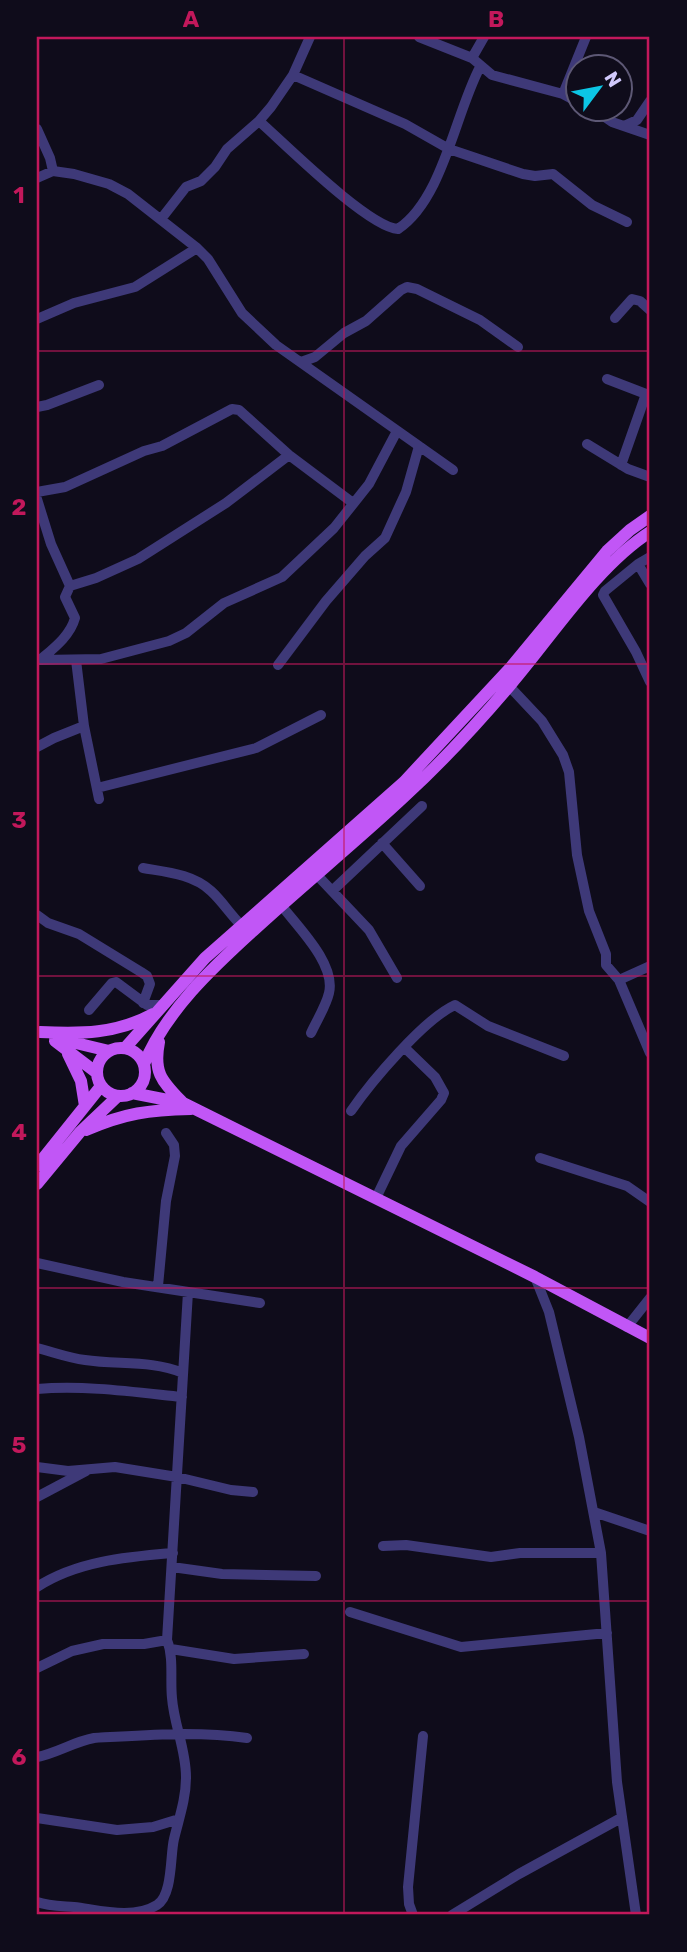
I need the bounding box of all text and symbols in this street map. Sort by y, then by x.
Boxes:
text: A [183,5,200,33]
text: B [488,5,504,33]
north arrow [564,52,634,122]
text: N [600,67,626,91]
text: 1 [13,181,25,209]
text: 2 [12,493,26,521]
text: 3 [11,806,27,834]
text: 4 [11,1118,27,1146]
text: 5 [12,1431,27,1459]
text: 6 [12,1743,27,1771]

